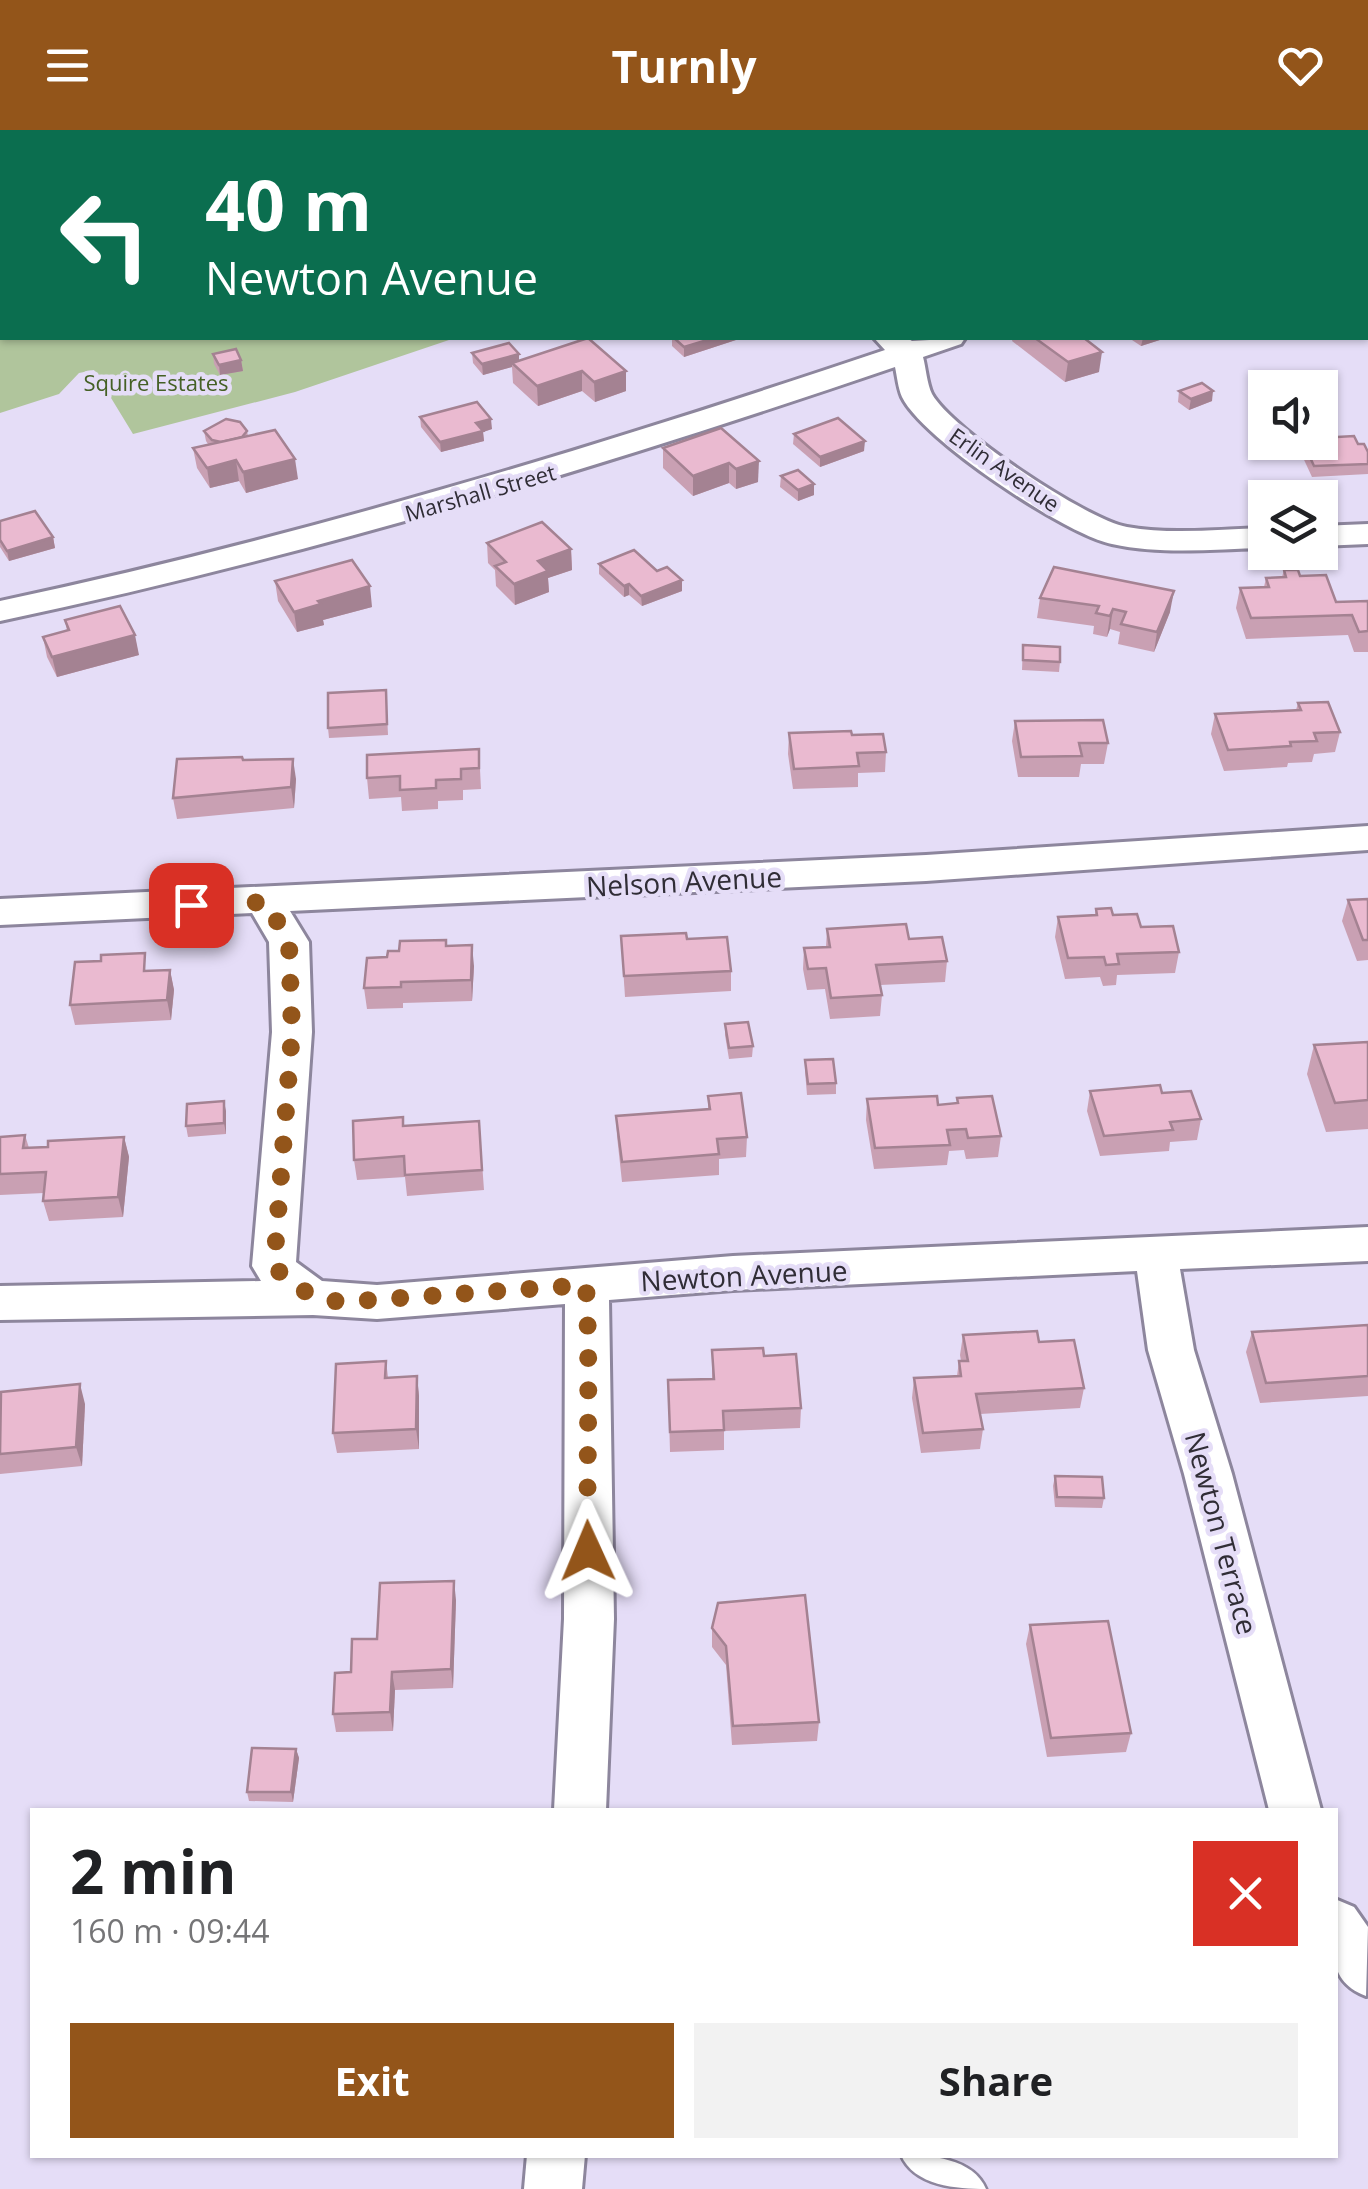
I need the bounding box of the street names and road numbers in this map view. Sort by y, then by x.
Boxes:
street label: Erlin Avenue [944,420,1066,518]
street label: Marshall Street [401,456,559,528]
street label: Nelson Avenue [585,857,783,905]
street label: Newton Avenue [640,1251,848,1299]
street label: Newton Terrace [1177,1427,1267,1639]

